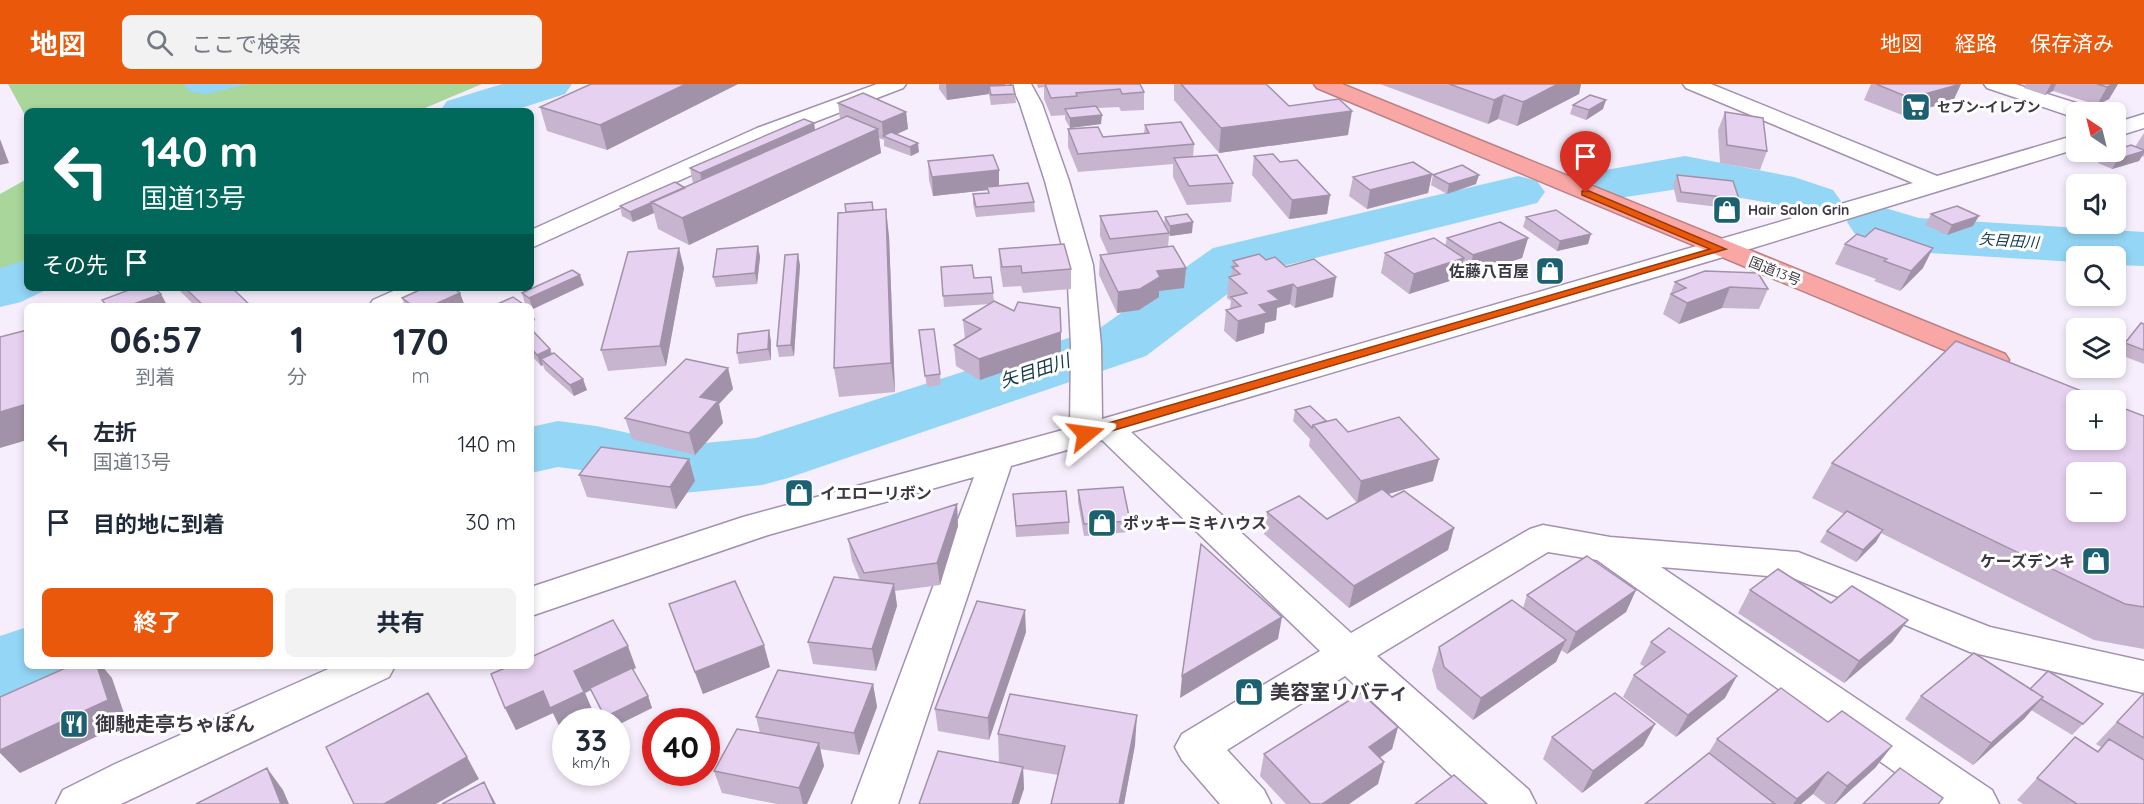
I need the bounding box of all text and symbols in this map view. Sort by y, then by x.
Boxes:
search box [122,15,542,69]
text: 地図 [30,26,86,61]
icon: search [143,26,176,59]
text: ここで検索 [191,30,301,58]
text: 地図 [1880,30,1922,56]
text: 経路 [1955,30,1997,56]
text: 保存済み [2030,30,2114,56]
supermarket icon: セブン-イレブン [1900,91,1932,123]
place label: セブン-イレブン [1937,98,2041,116]
north arrow [2066,102,2126,162]
map controls [2066,102,2126,522]
text: 140 m [141,125,258,178]
pin [1560,131,1611,193]
icon: left [42,132,120,210]
icon: arrive [1569,140,1602,173]
button: sound [2066,174,2126,234]
text: 国道13号 [141,181,246,215]
shop icon: Hair Salon Grin [1711,194,1743,226]
place label: Hair Salon Grin [1748,201,1849,219]
water label: 矢目田川 [1978,229,2042,252]
icon: arrive [120,246,153,279]
button: search [2066,246,2126,306]
text: その先 [42,251,108,279]
street label: 国道13号 [1746,252,1804,290]
shop icon: 佐藤八百屋 [1534,255,1566,287]
place label: 佐藤八百屋 [1448,261,1529,281]
text: 06:57 [109,317,202,362]
text: 1 [290,317,304,362]
button: layers [2066,318,2126,378]
text: 170 [393,319,449,364]
water label: 矢目田川 [997,348,1075,393]
text: m [411,363,430,388]
text: 到着 [136,364,176,389]
text: 分 [287,364,307,389]
button: + [2066,390,2126,450]
position arrow [1054,402,1118,466]
text: 左折 [93,418,137,446]
icon: left [42,428,75,461]
text: 140 m [457,430,516,458]
text: 国道13号 [93,449,171,474]
button: − [2066,462,2126,522]
shop icon: イエローリボン [783,477,815,509]
place label: イエローリボン [820,483,932,503]
icon: arrive [42,506,75,539]
shop icon: ポッキーミキハウス [1086,507,1118,539]
text: 30 m [465,508,516,536]
text: 目的地に到着 [93,510,225,538]
place label: ポッキーミキハウス [1123,513,1267,533]
shop icon: ケーズデンキ [2080,545,2112,577]
place label: ケーズデンキ [1980,551,2075,571]
button: 終了 [42,588,273,657]
button: 共有 [285,588,516,657]
shop icon: 美容室リバティ [1233,676,1265,708]
place label: 美容室リバティ [1270,679,1409,704]
restaurant icon: 御馳走亭ちゃぽん [58,708,90,740]
speed limit sign: 40 [642,708,720,786]
place label: 御馳走亭ちゃぽん [95,711,255,736]
text: 33 [575,721,607,759]
text: km/h [572,753,610,772]

